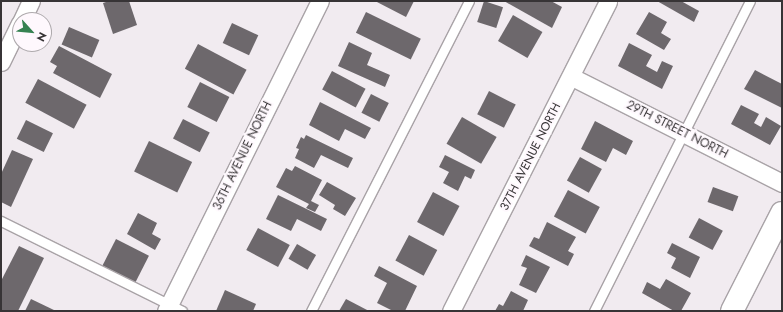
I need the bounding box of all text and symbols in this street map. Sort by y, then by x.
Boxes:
north arrow [12,12,52,52]
text: N [33,29,51,45]
street label: 29TH STREET NORTH [624,98,730,162]
street label: 36TH AVENUE NORTH [210,99,276,213]
street label: 37TH AVENUE NORTH [498,101,564,213]

